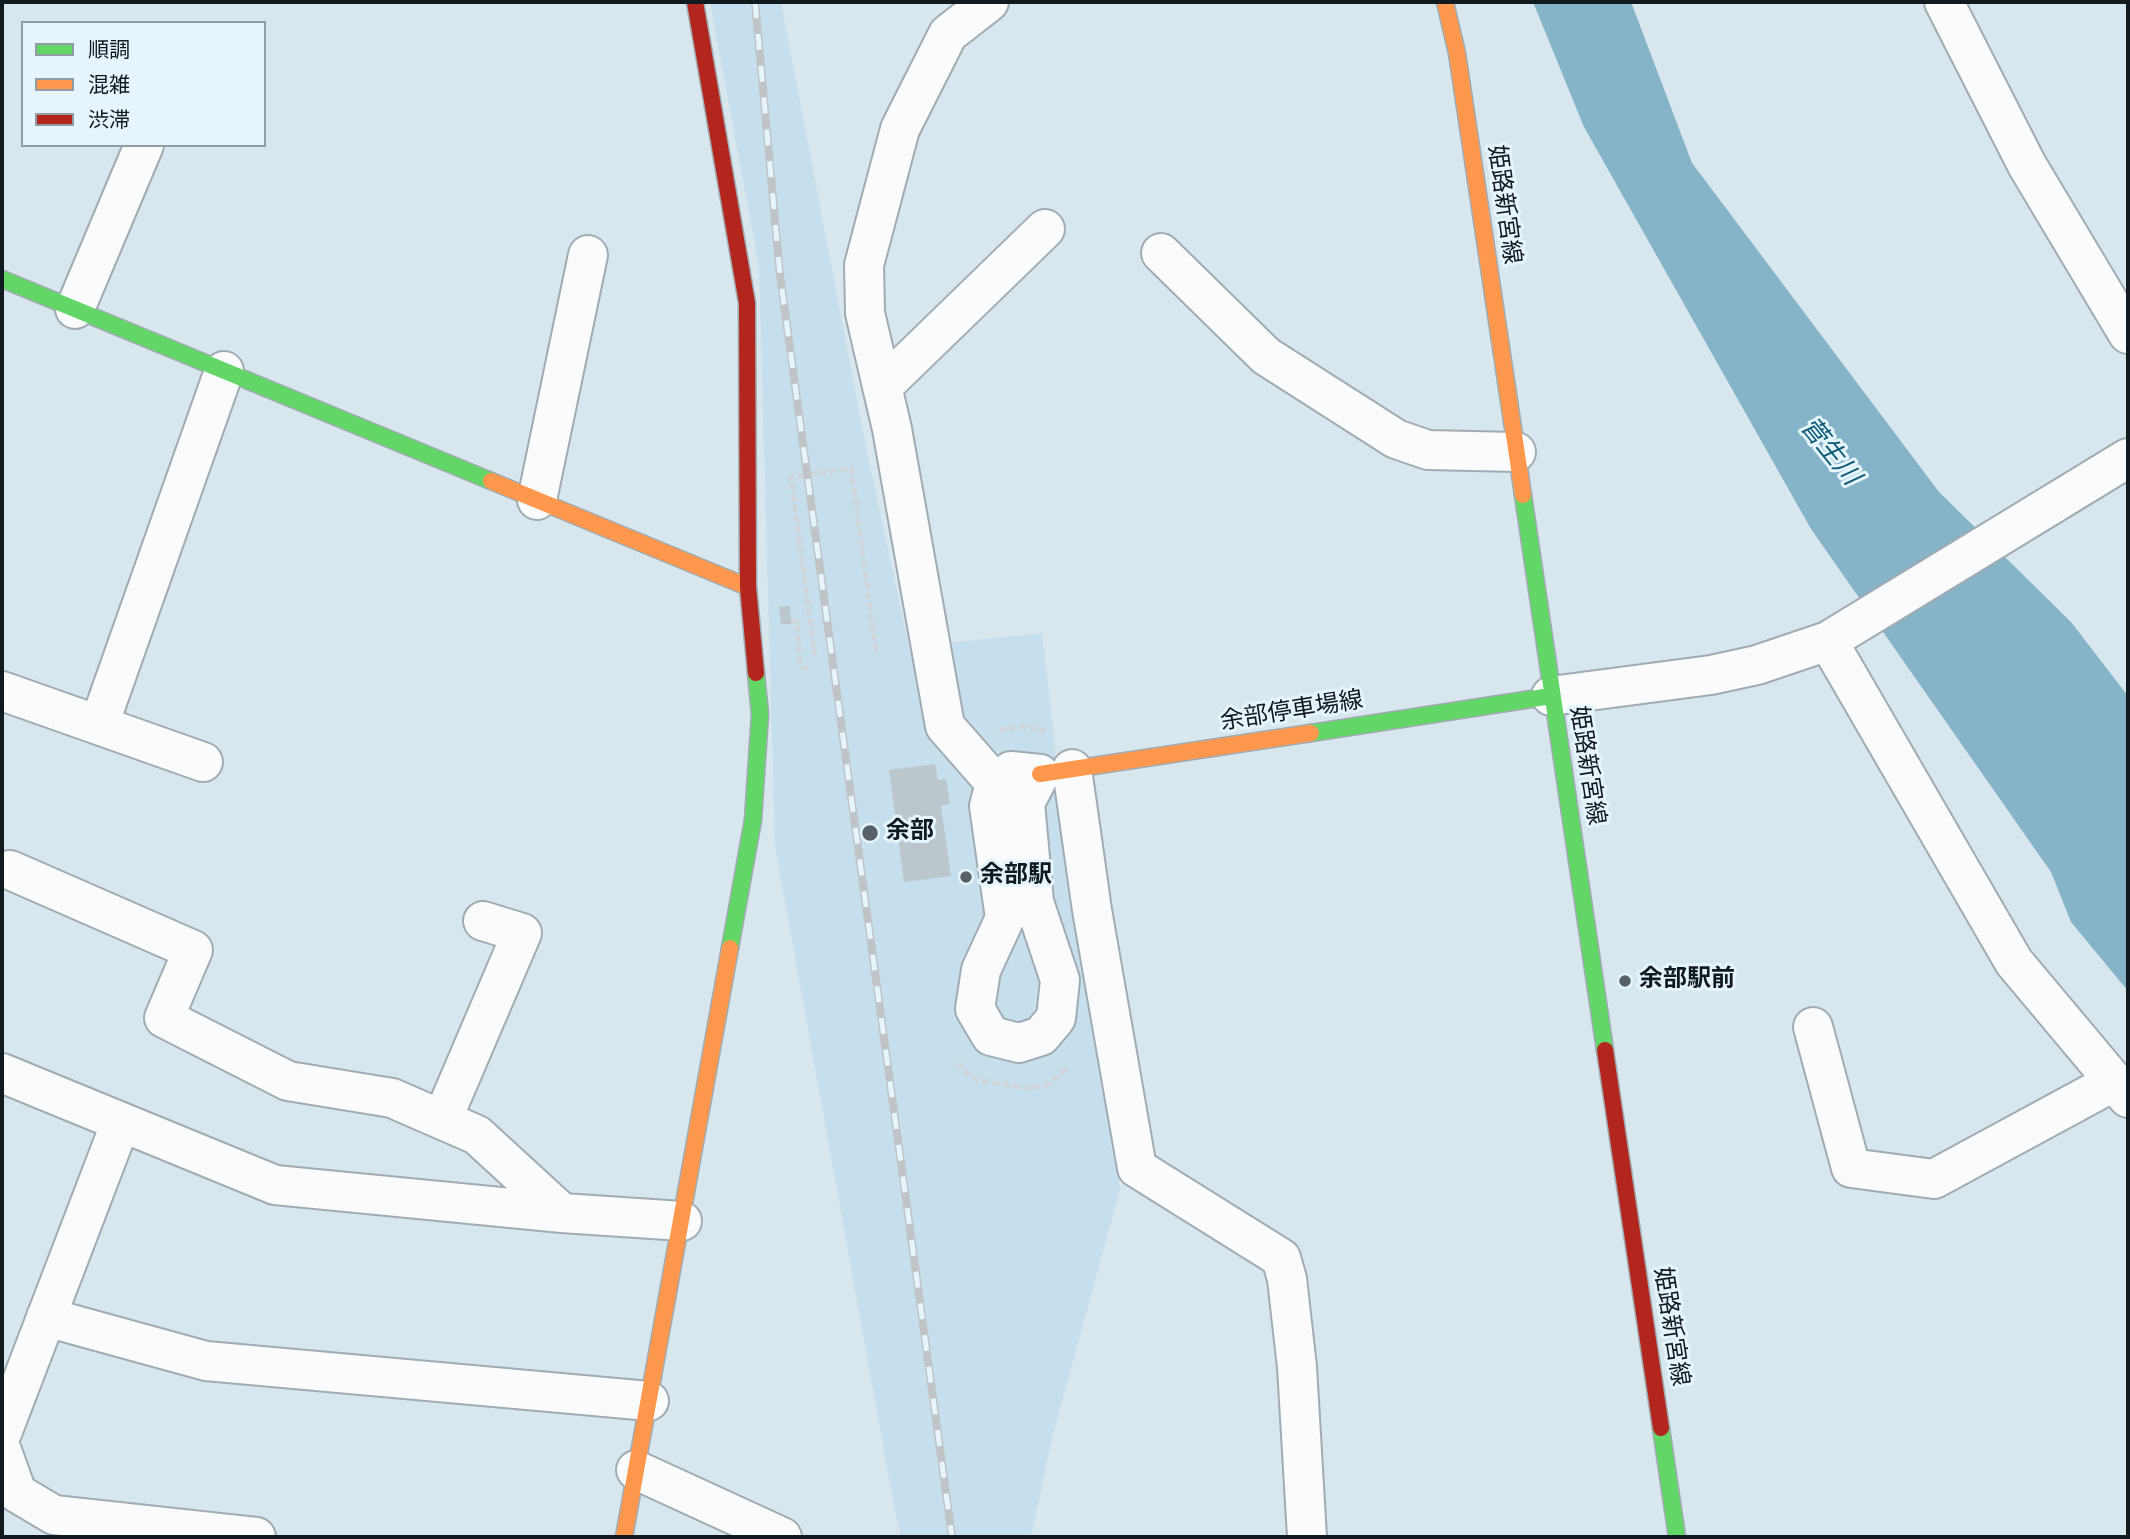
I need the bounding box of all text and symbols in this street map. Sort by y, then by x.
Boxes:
legend [21,21,266,147]
text: 順調 [88,35,130,67]
text: 混雑 [88,70,130,102]
text: 渋滞 [88,105,130,137]
street label: 姫路新宮線 [1479,144,1525,266]
water label: 菅生川 [1791,413,1865,493]
street label: 余部停車場線 [1219,688,1365,738]
street label: 姫路新宮線 [1561,704,1609,828]
place label: 余部 [886,819,934,847]
marker: 余部 [860,823,880,843]
place label: 余部駅 [980,863,1052,891]
marker: 余部駅 [958,869,974,885]
place label: 余部駅前 [1639,967,1735,995]
marker: 余部駅前 [1617,973,1633,989]
street label: 姫路新宮線 [1645,1265,1693,1389]

